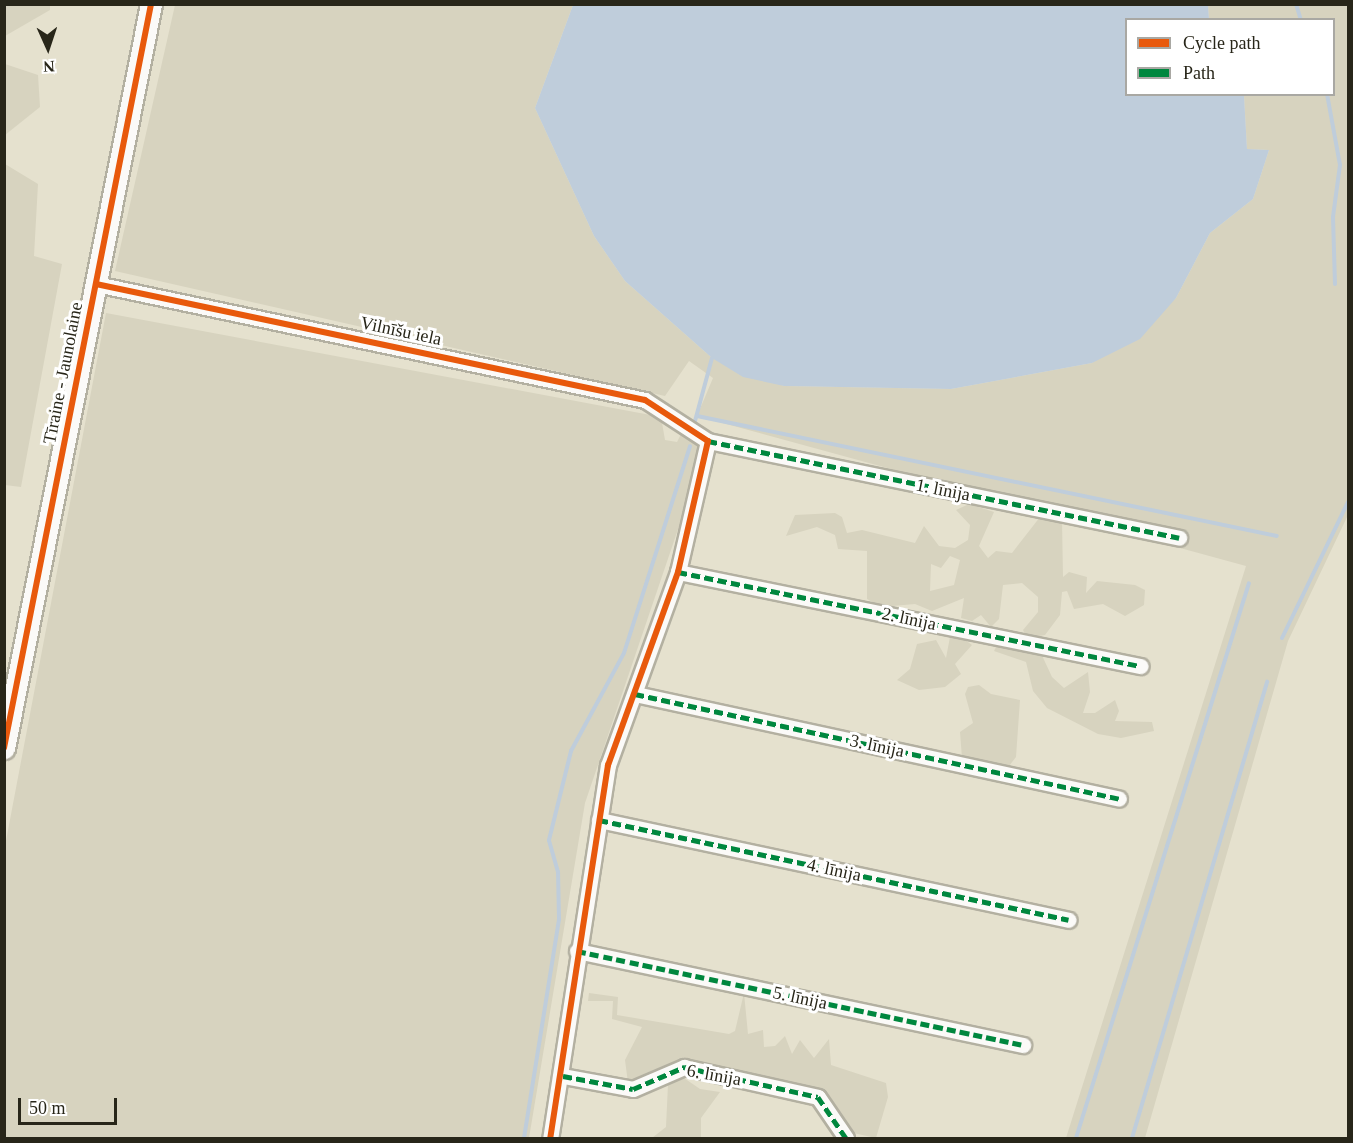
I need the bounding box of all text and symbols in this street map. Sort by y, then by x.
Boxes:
north arrow [18,18,78,78]
legend [1125,18,1335,96]
text: Cycle path [1183,33,1260,53]
text: N [43,58,55,75]
text: Path [1183,63,1215,83]
street label: Tīraine - Jaunolaine [39,300,87,446]
street label: Vilnīšu iela [358,312,444,350]
street label: 1. līnija [914,474,972,506]
street label: 2. līnija [880,603,938,635]
street label: 3. līnija [848,730,906,762]
street label: 4. līnija [805,854,863,886]
street label: 5. līnija [771,982,829,1014]
street label: 6. līnija [685,1060,743,1090]
scale bar [21,1086,120,1124]
text: 50 m [29,1098,66,1118]

